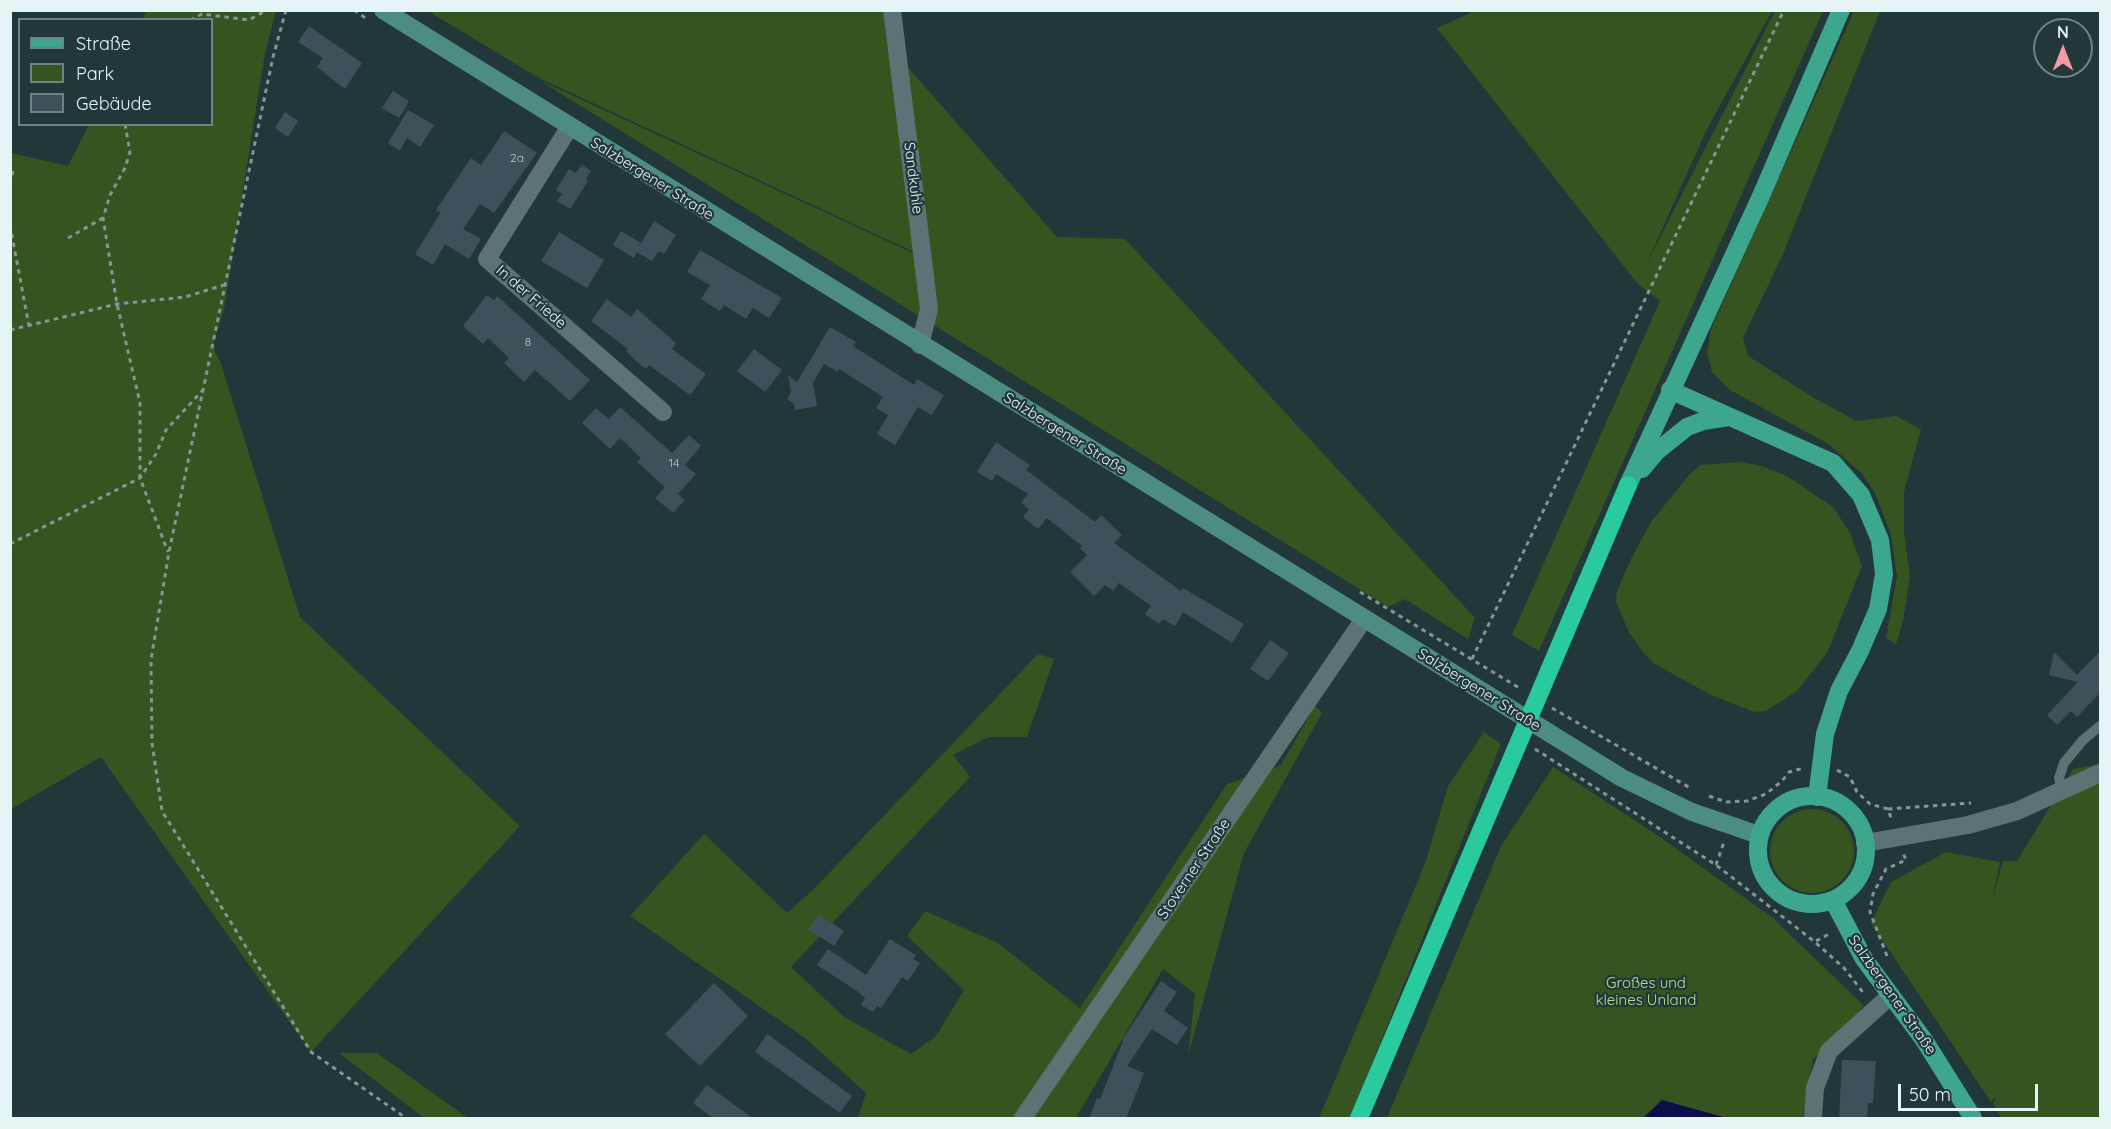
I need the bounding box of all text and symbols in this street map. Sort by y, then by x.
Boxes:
legend [18,18,213,126]
north arrow [2033,18,2093,78]
text: N [2057,22,2069,42]
text: Straße [76,32,131,55]
text: Park [76,62,114,85]
text: Gebäude [76,92,152,115]
street label: Salzbergener Straße [587,134,717,224]
street label: Sandkuhle [900,141,926,215]
house number: 2a [510,151,524,165]
street label: In der Friede [492,262,570,332]
house number: 8 [525,335,531,349]
street label: Salzbergener Straße [1000,389,1130,479]
house number: 14 [669,456,679,470]
street label: Salzbergener Straße [1414,645,1544,735]
street label: Stoverner Straße [1154,815,1234,923]
street label: Salzbergener Straße [1844,932,1940,1058]
park label: Großes und kleines Unland [1596,974,1696,1009]
scale bar [1901,1072,2040,1110]
text: 50 m [1909,1083,1951,1106]

